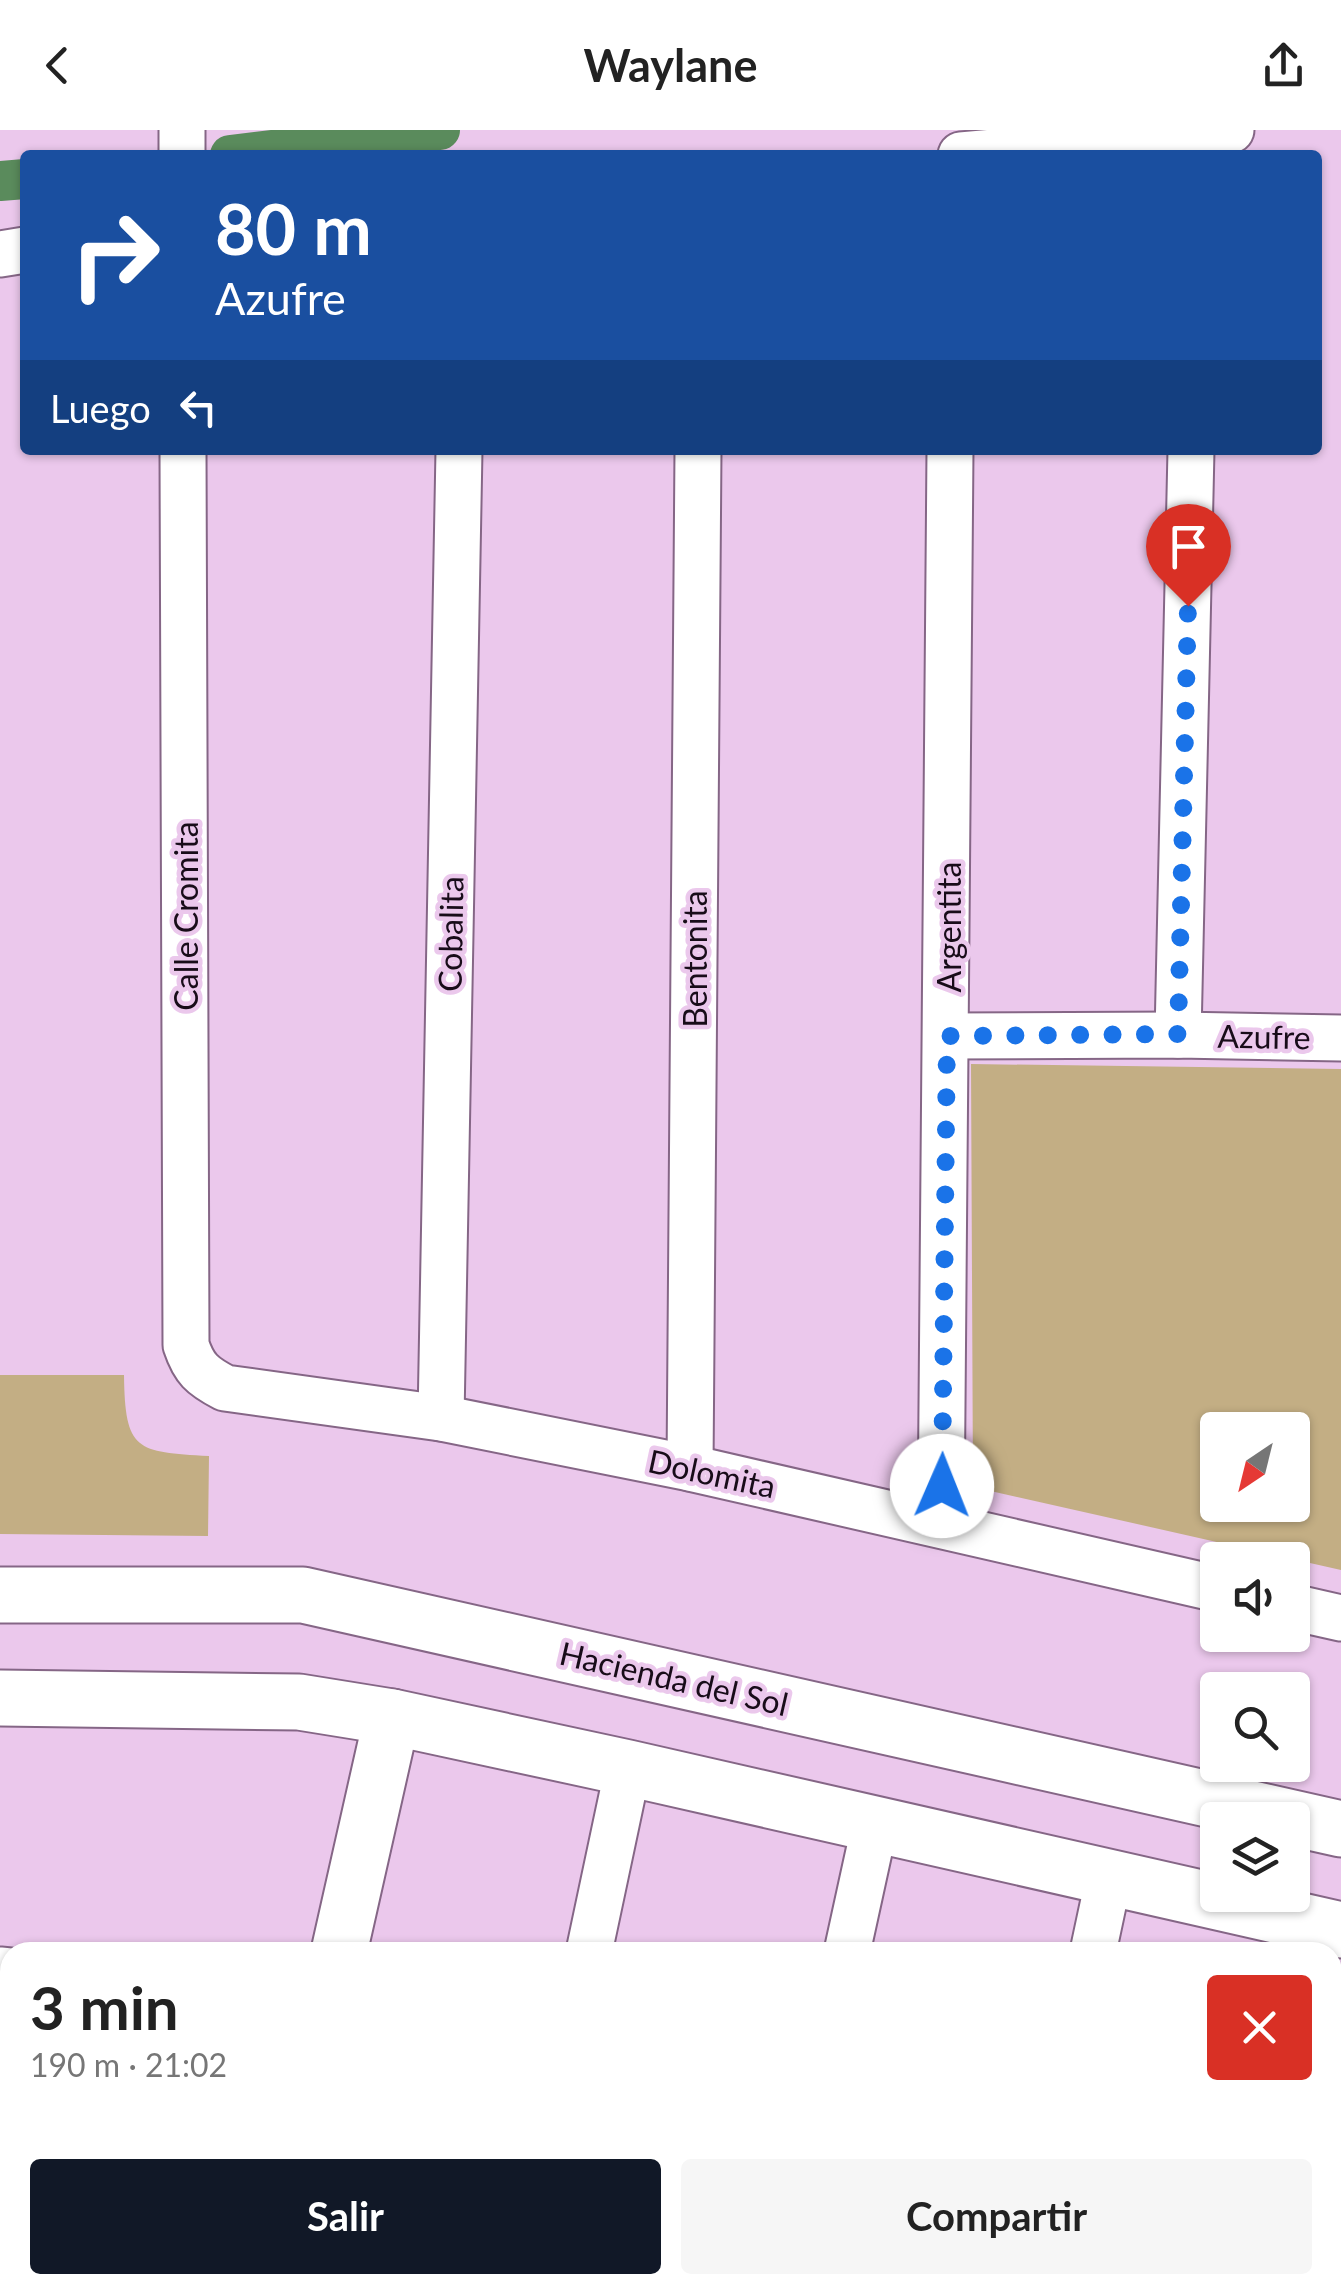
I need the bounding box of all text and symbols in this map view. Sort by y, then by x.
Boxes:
icon: back [30,38,85,93]
text: Waylane [584,38,757,92]
icon: share [1256,38,1311,93]
text: 80 m [215,186,372,270]
icon: right [50,190,180,320]
text: Azufre [215,271,346,325]
icon: left [171,380,226,435]
text: Luego [50,385,151,431]
pin [1146,504,1231,607]
icon: arrive [1161,519,1216,574]
street label: Calle Cromita [166,821,205,1011]
street label: Argentita [929,862,968,992]
street label: Cobalita [429,876,471,992]
street label: Bentonita [675,890,714,1028]
street label: Azufre [1217,1016,1311,1056]
north arrow [1200,1412,1310,1522]
map controls [1200,1412,1310,1912]
position arrow [890,1434,994,1538]
street label: Dolomita [645,1440,779,1506]
button: sound [1200,1542,1310,1652]
street label: Hacienda del Sol [556,1633,792,1723]
button: search [1200,1672,1310,1782]
button: layers [1200,1802,1310,1912]
text: 3 min [30,1971,179,2043]
button: close [1207,1975,1312,2080]
text: 190 m · 21:02 [30,2045,227,2084]
button: Salir [30,2159,661,2274]
button: Compartir [681,2159,1312,2274]

